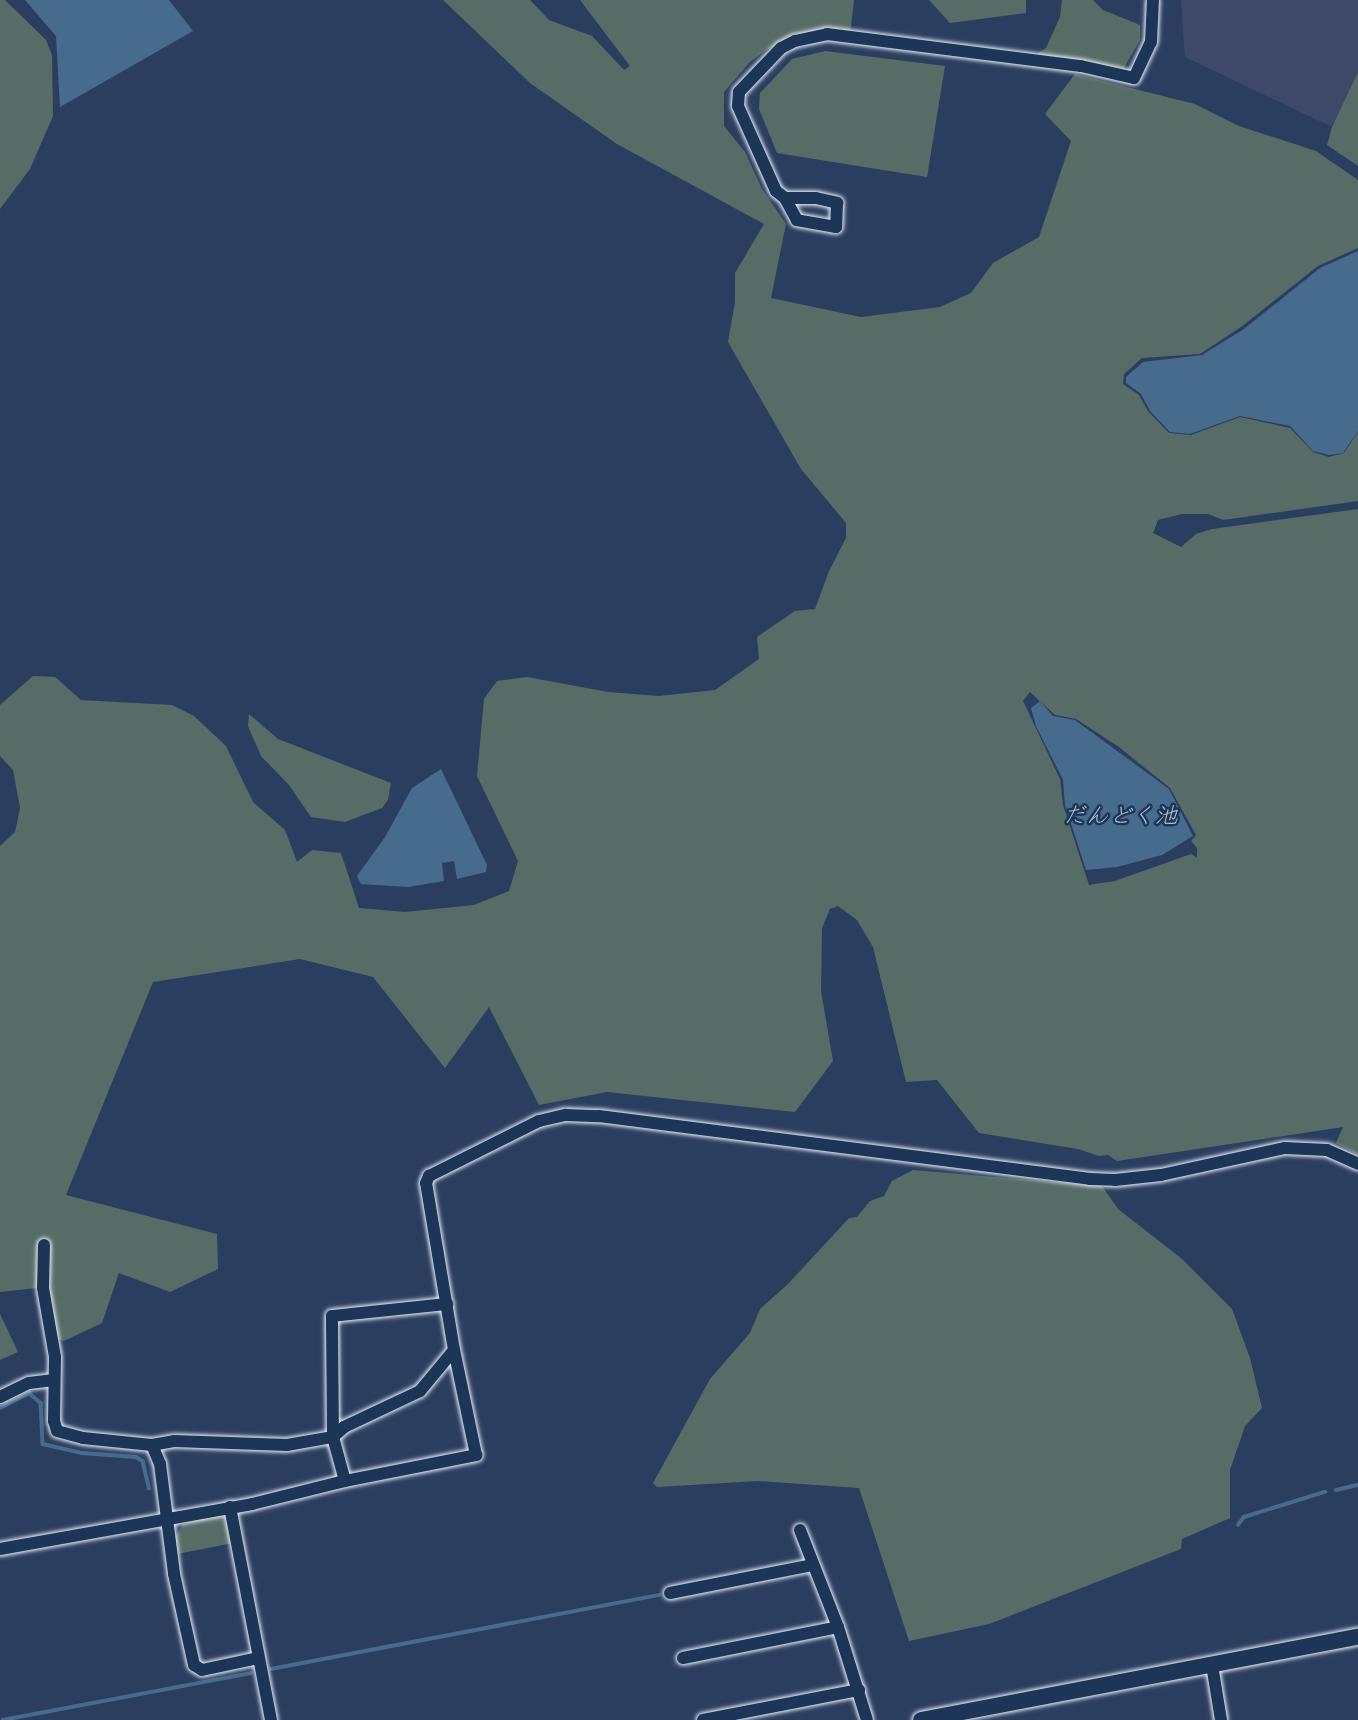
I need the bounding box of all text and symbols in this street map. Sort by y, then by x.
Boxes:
water label: だんどく池 [1063,800,1177,828]

